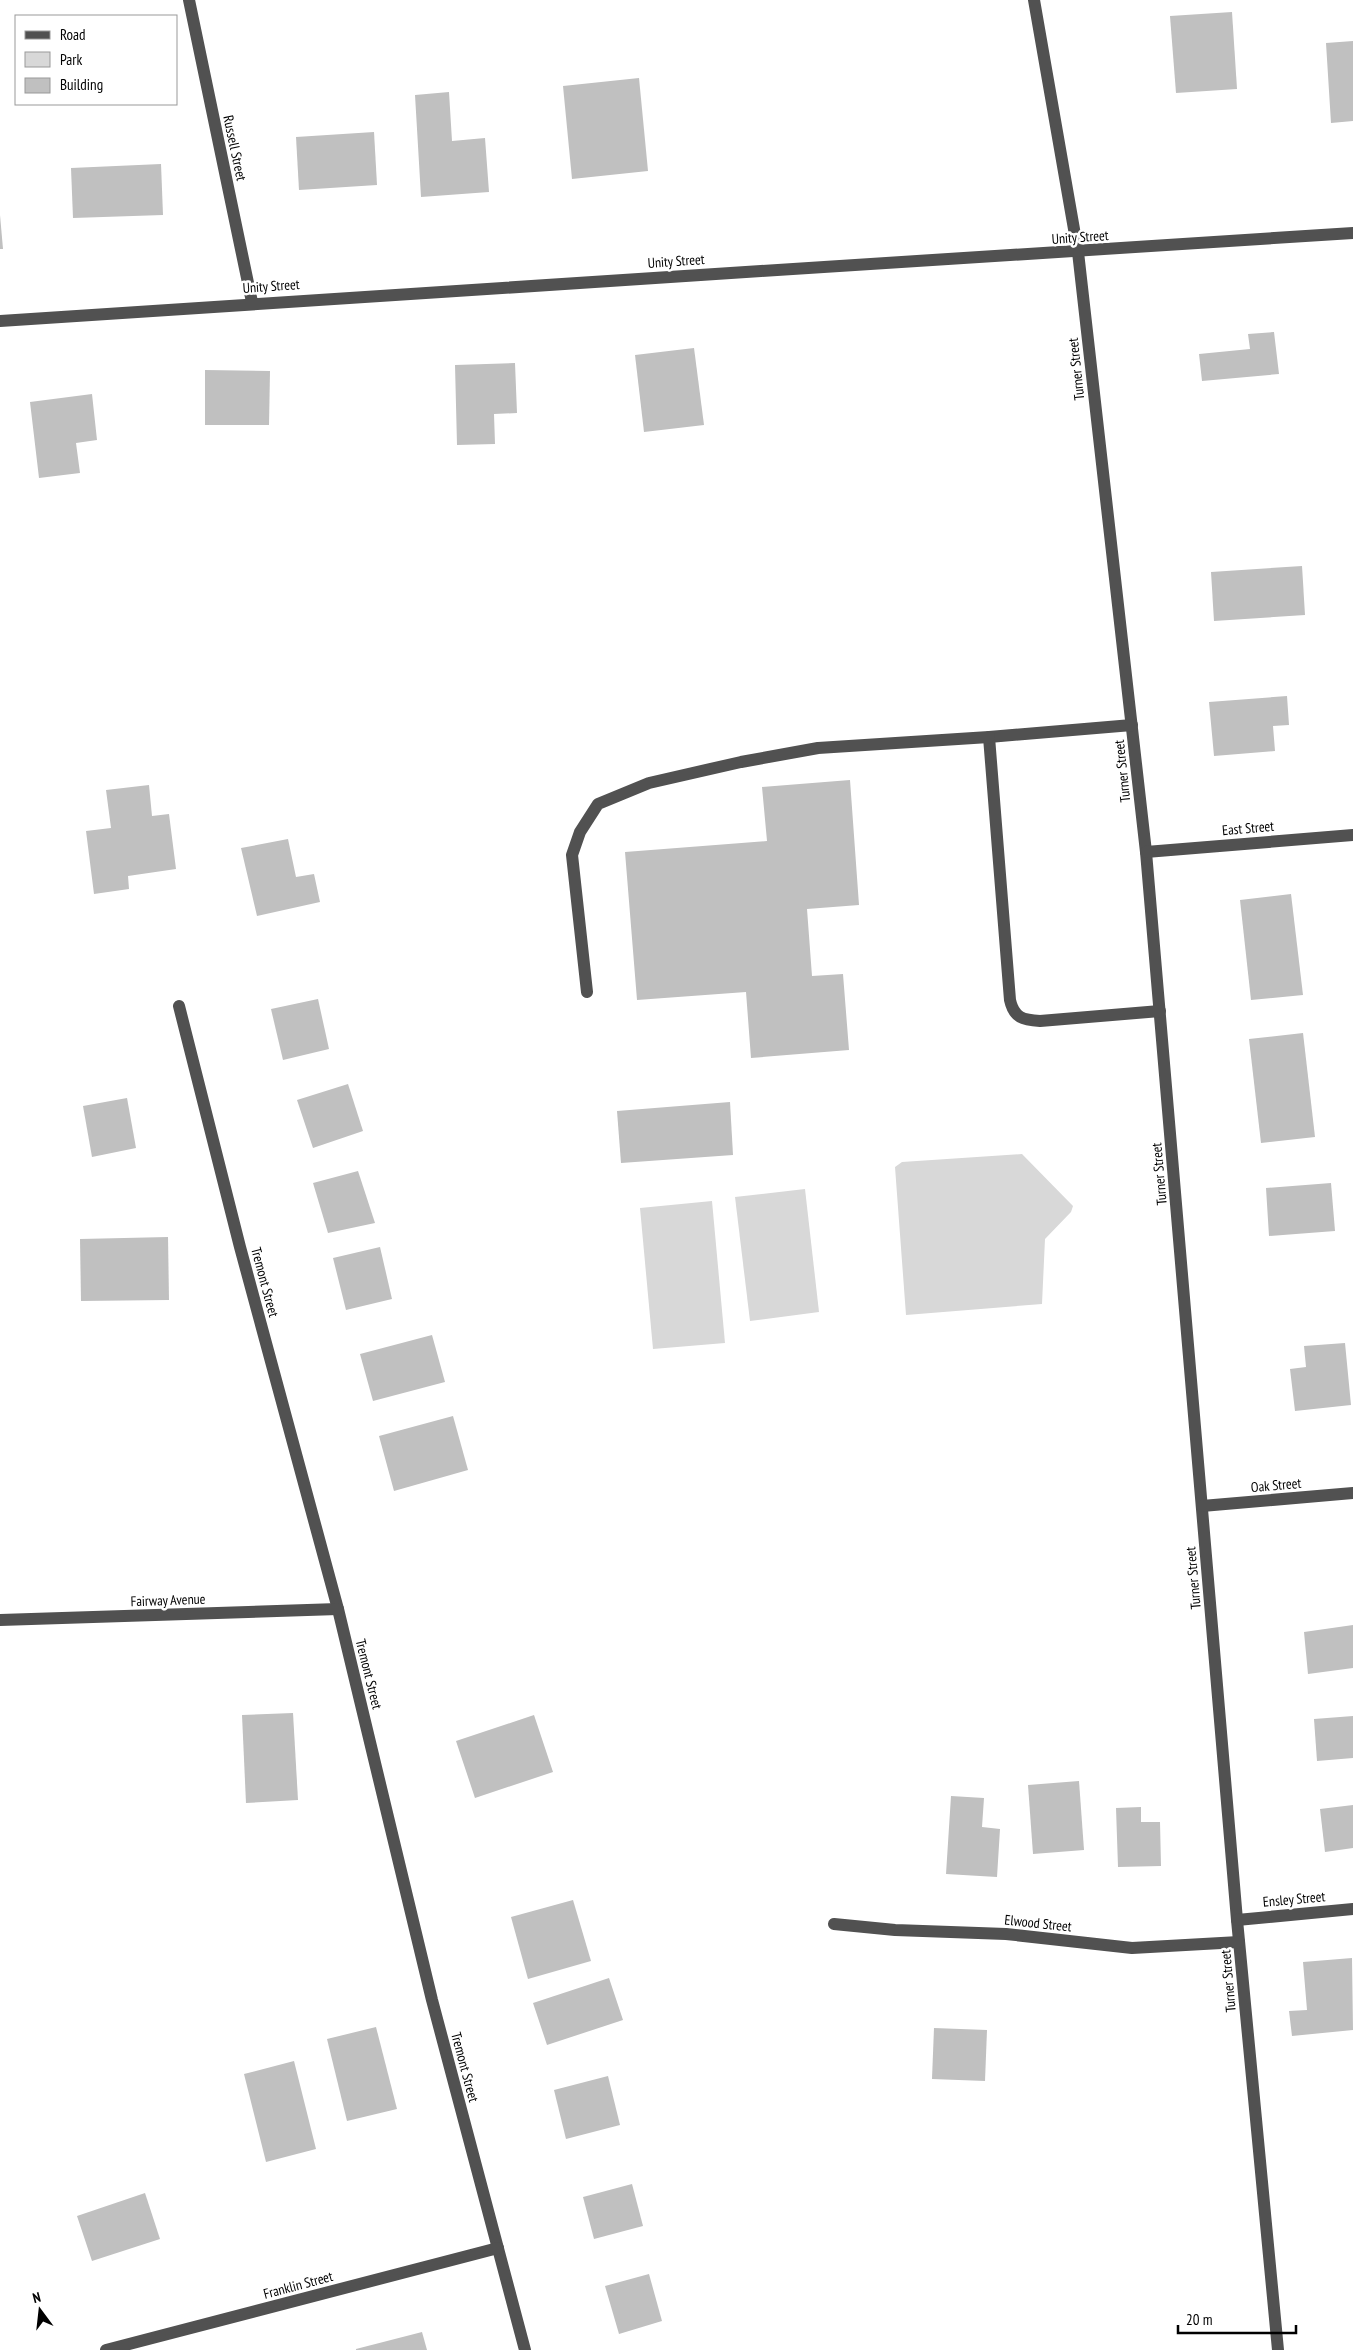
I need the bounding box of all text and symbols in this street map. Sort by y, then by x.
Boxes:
legend [15,15,178,105]
text: Road [60,25,86,44]
text: Park [60,50,82,69]
text: Building [60,75,103,94]
street label: Russell Street [219,114,251,183]
street label: Unity Street [1051,226,1109,248]
street label: Unity Street [647,250,705,272]
street label: Unity Street [242,275,300,297]
street label: Turner Street [1064,337,1088,401]
street label: Turner Street [1110,739,1134,803]
street label: East Street [1221,817,1275,839]
street label: Turner Street [1147,1142,1171,1206]
street label: Tremont Street [247,1245,283,1319]
street label: Oak Street [1250,1474,1302,1496]
street label: Turner Street [1181,1546,1205,1610]
street label: Fairway Avenue [130,1590,206,1610]
street label: Tremont Street [352,1637,386,1711]
street label: Ensley Street [1262,1887,1326,1911]
street label: Elwood Street [1003,1911,1073,1935]
street label: Turner Street [1216,1949,1240,2013]
street label: Tremont Street [447,2030,483,2104]
street label: Franklin Street [261,2267,335,2303]
north arrow [15,2285,65,2335]
text: N [31,2288,43,2307]
scale bar [1178,2302,1296,2334]
text: 20 m [1186,2310,1212,2329]

